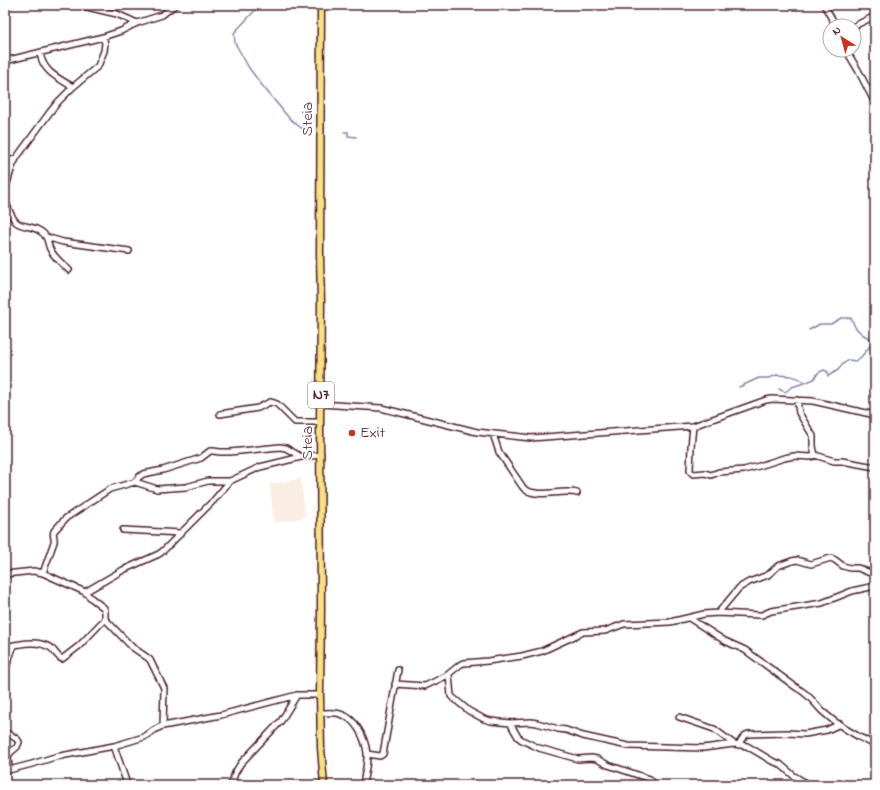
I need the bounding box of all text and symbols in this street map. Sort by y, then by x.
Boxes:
north arrow [822,18,862,58]
text: N [829,22,844,39]
street label: Steia [296,102,320,136]
road number: N7 [308,382,334,408]
place label: Exit [360,421,386,445]
street label: Steia [296,426,320,460]
marker: Exit [347,428,357,438]

